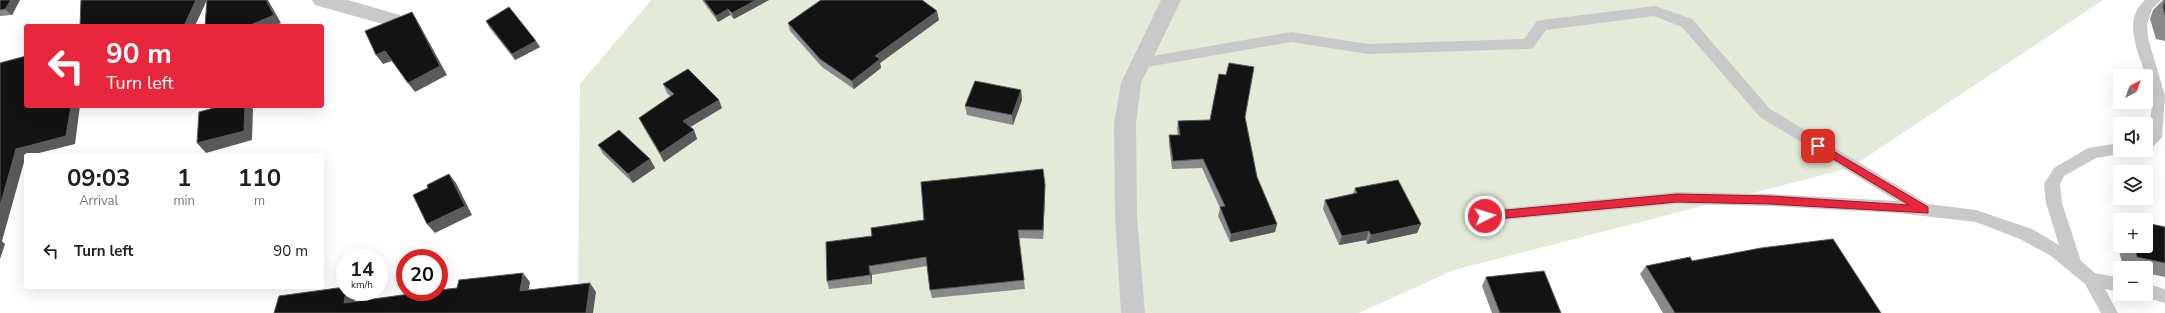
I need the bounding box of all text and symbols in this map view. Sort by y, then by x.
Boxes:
text: 90 m [106,35,172,73]
icon: left [40,40,92,92]
north arrow [2113,69,2153,109]
map controls [2113,69,2153,301]
text: Turn left [106,71,174,95]
button: sound [2113,117,2153,157]
pin [1801,129,1835,163]
icon: arrive [1807,135,1829,157]
text: 09:03 [67,162,130,194]
text: 1 [177,162,191,194]
text: 110 [238,162,281,194]
button: layers [2113,165,2153,205]
text: Arrival [79,192,118,210]
text: min [173,192,195,210]
text: m [254,192,265,210]
position arrow [1464,195,1506,237]
button: + [2113,213,2153,253]
icon: left [40,240,62,262]
text: Turn left [74,241,133,261]
text: 90 m [273,241,308,261]
speed limit sign: 20 [396,249,448,301]
text: 14 [350,256,374,283]
button: − [2113,261,2153,301]
text: km/h [351,278,373,292]

